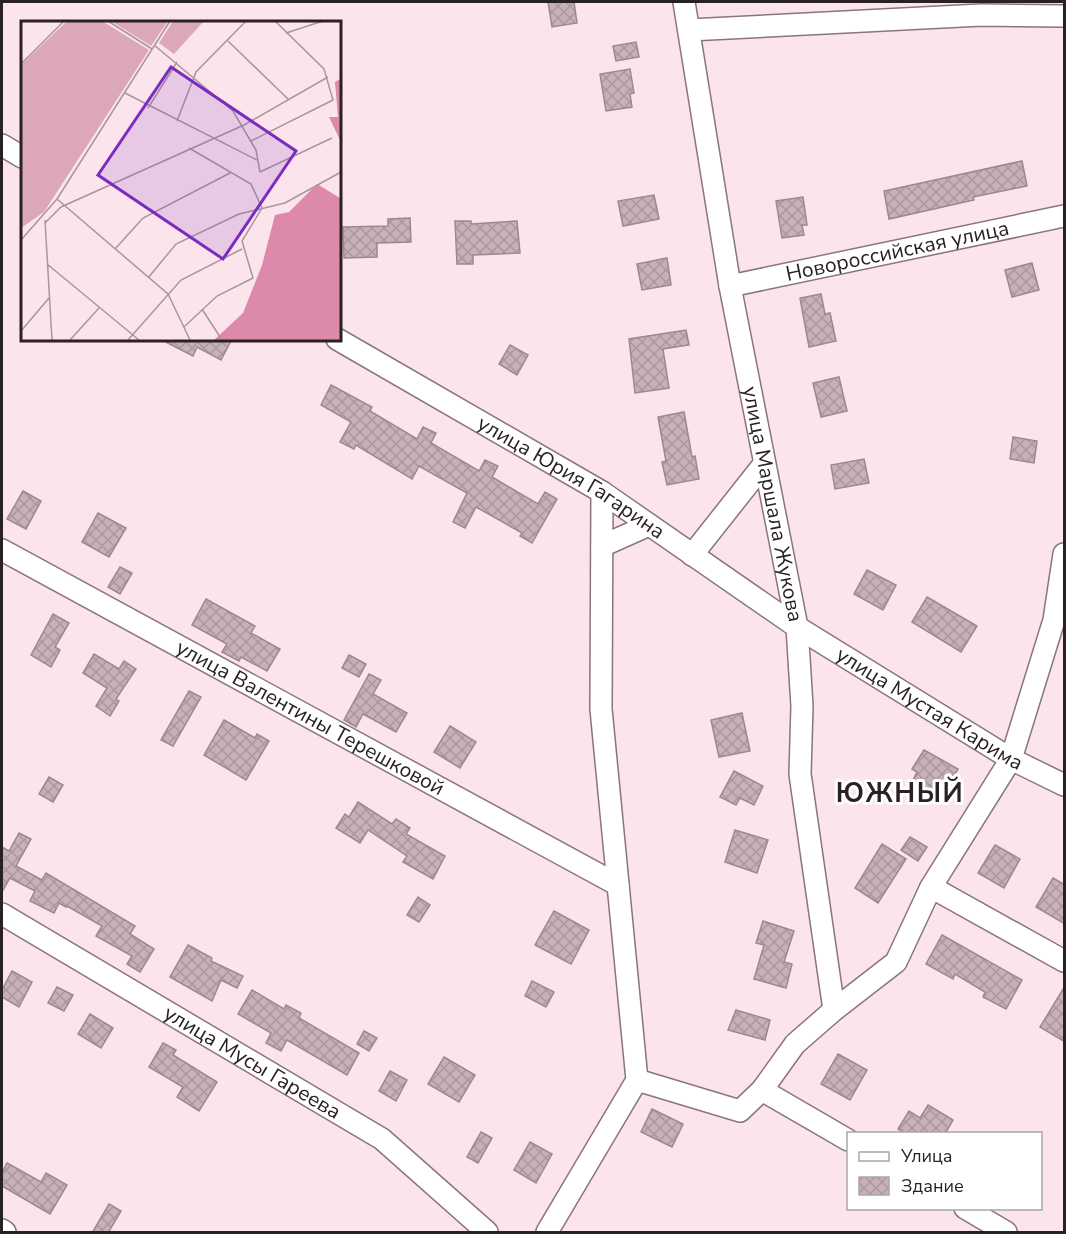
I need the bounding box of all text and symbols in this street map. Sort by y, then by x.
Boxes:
inset map [21,21,340,340]
street label: Новороссийская улица [783,214,1012,288]
street label: улица Маршала Жукова [736,384,810,624]
street label: улица Юрия Гагарина [472,409,671,545]
street label: улица Валентины Терешковой [171,633,450,802]
street label: улица Мустая Карима [831,640,1028,777]
district label: ЮЖНЫЙ [836,775,964,812]
street label: улица Мусы Гареева [159,999,346,1126]
legend [847,1132,1042,1210]
text: Улица [900,1144,952,1168]
text: Здание [901,1174,964,1198]

